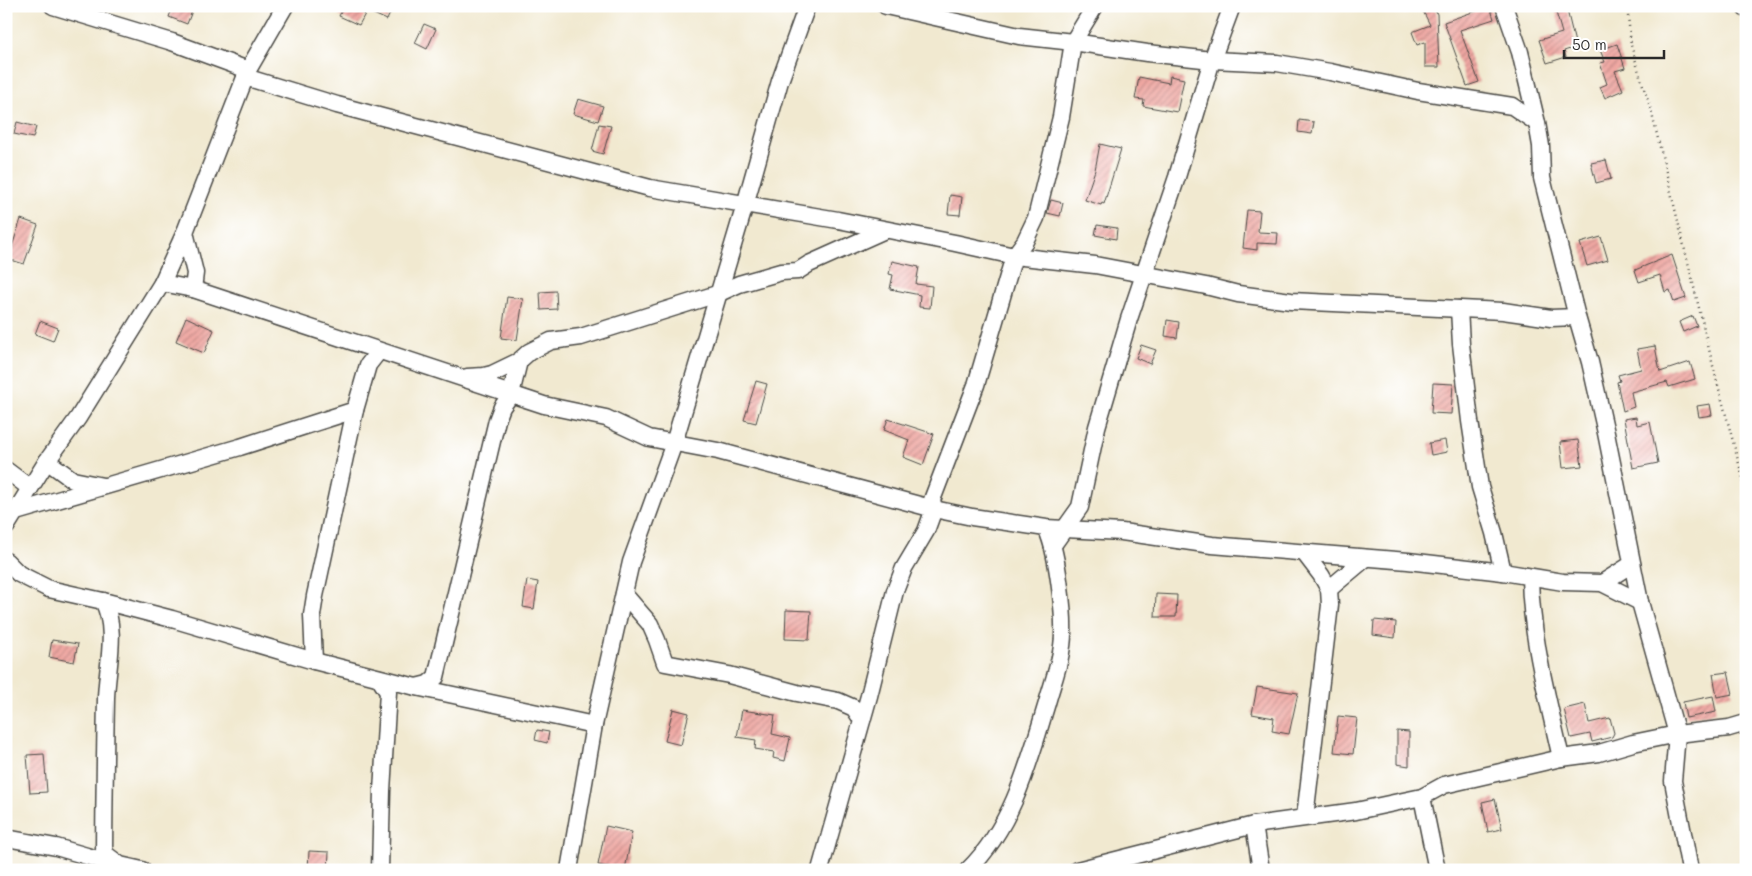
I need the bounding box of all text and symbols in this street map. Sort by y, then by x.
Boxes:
scale bar [1564,28,1664,60]
text: 50 m [1572,34,1607,54]

